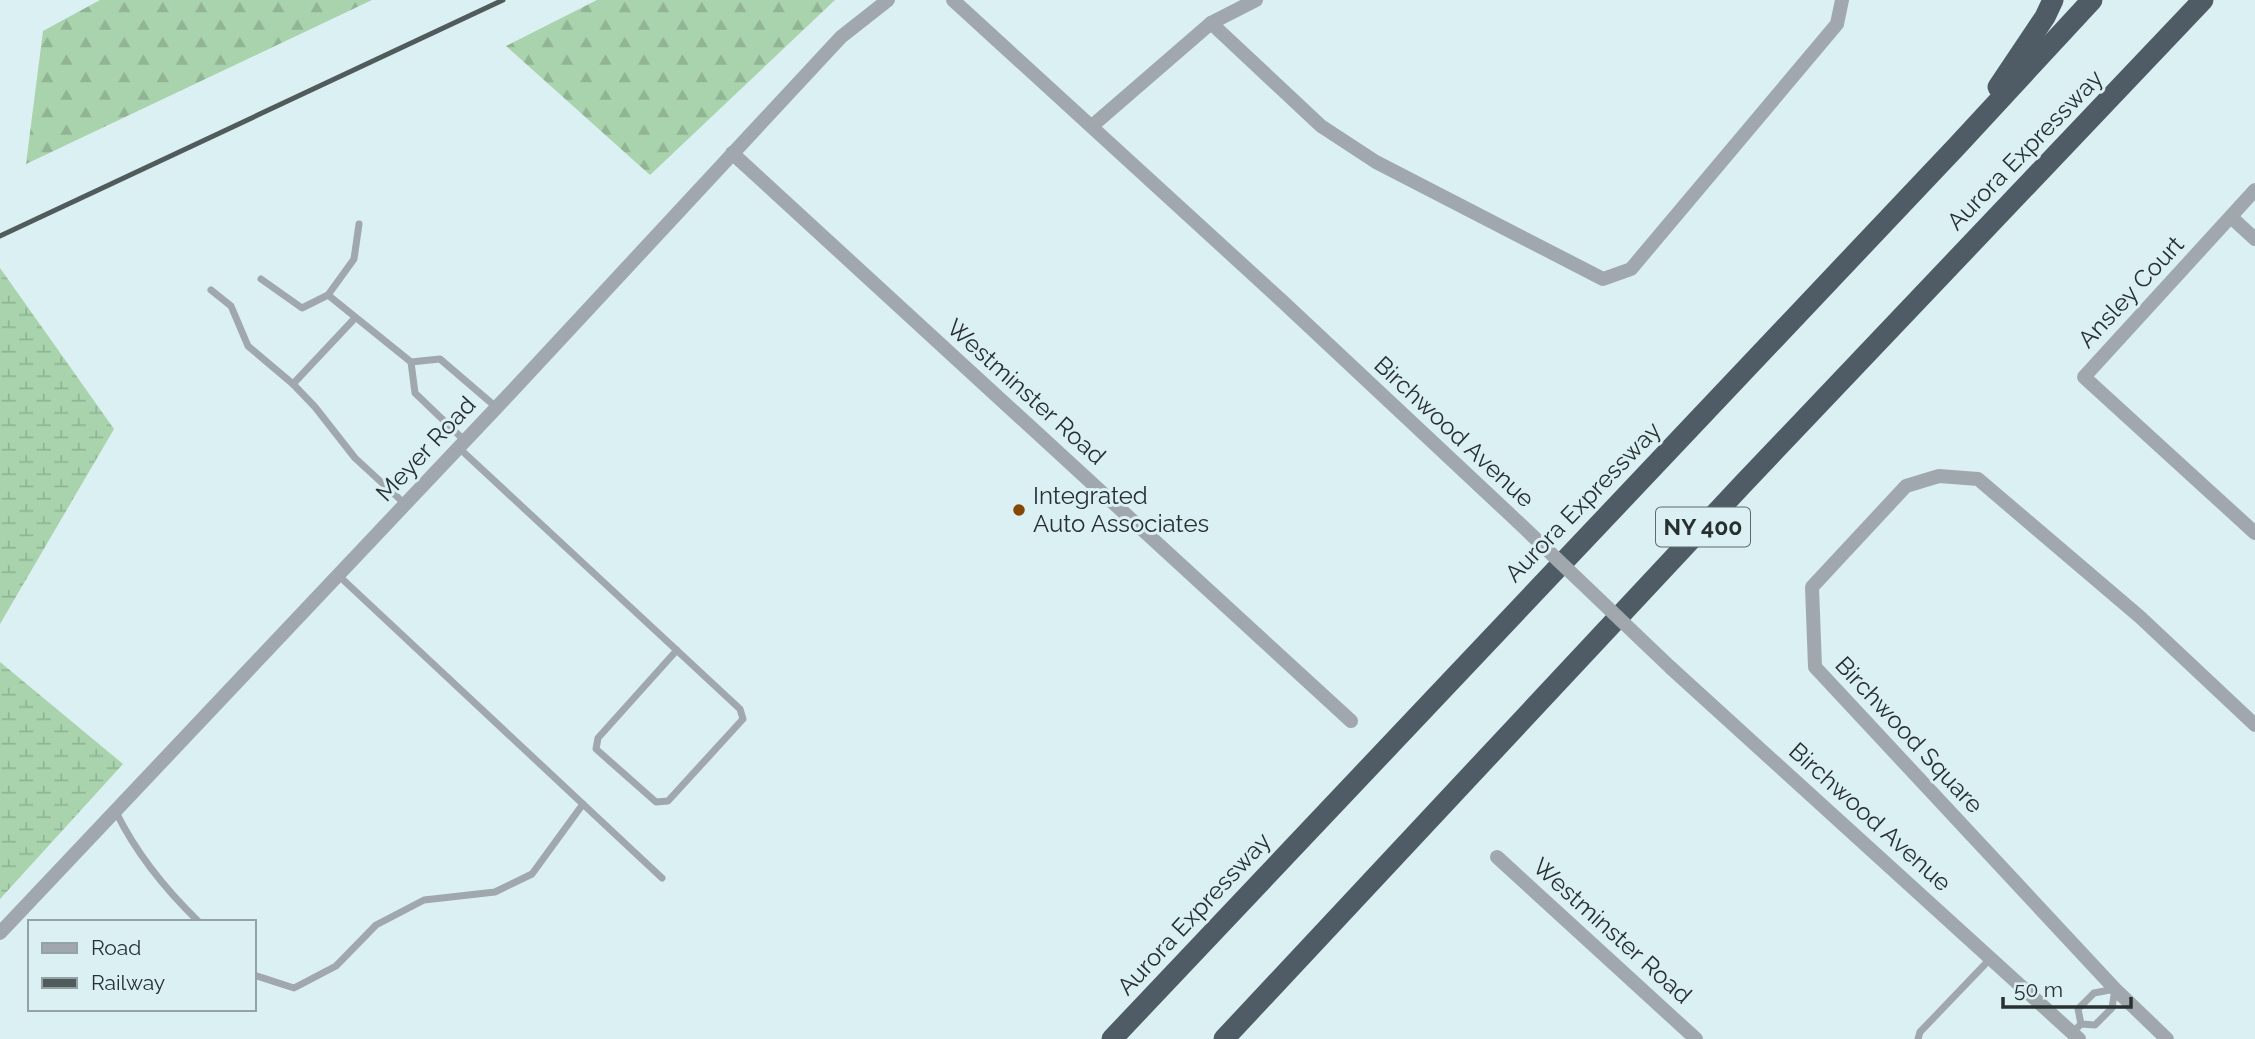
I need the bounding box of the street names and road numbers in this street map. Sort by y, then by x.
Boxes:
street label: Aurora Expressway [1941,63,2109,236]
street label: Ansley Court [2072,230,2190,353]
street label: Westminster Road [941,313,1112,471]
street label: Birchwood Avenue [1368,350,1540,513]
street label: Meyer Road [370,390,482,507]
street label: Aurora Expressway [1499,415,1667,588]
road number: NY 400 [1656,508,1750,547]
street label: Birchwood Square [1829,650,1989,819]
street label: Birchwood Avenue [1783,736,1957,897]
street label: Aurora Expressway [1111,826,1276,1001]
street label: Westminster Road [1527,852,1698,1010]

